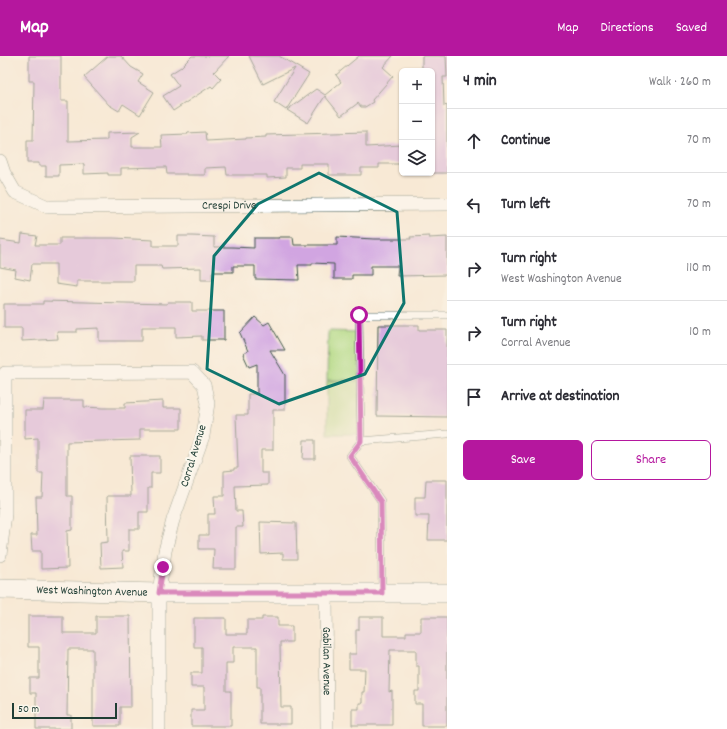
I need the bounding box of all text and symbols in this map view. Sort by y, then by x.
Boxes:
text: Map [20,15,49,42]
text: Map [557,18,579,38]
text: Directions [601,18,654,38]
text: Saved [676,18,707,38]
map controls [399,68,435,176]
button: + [399,68,435,104]
text: 4 min [463,70,497,94]
text: Walk · 260 m [649,73,711,92]
button: − [399,104,435,140]
icon: ahead [463,130,485,152]
text: Continue [501,130,550,152]
text: 70 m [687,131,711,150]
button: layers [399,140,435,176]
icon: left [463,194,485,216]
text: Turn left [501,194,550,216]
text: 70 m [687,195,711,214]
street label: Crespi Drive [202,197,256,214]
text: Turn right [501,248,557,270]
icon: right [463,258,485,280]
text: 110 m [686,259,711,278]
text: West Washington Avenue [501,270,622,289]
route start [350,306,368,324]
text: Turn right [501,312,557,334]
icon: right [463,322,485,344]
text: 10 m [689,323,711,342]
text: Corral Avenue [501,334,571,353]
icon: arrive [463,386,485,408]
text: Arrive at destination [501,386,619,408]
street label: Corral Avenue [176,423,212,489]
button: Save [463,440,583,480]
button: Share [591,440,711,480]
route end [154,558,172,576]
street label: West Washington Avenue [36,581,148,601]
street label: Gabilan Avenue [318,627,335,695]
scale bar [12,701,117,720]
text: 50 m [18,702,39,718]

